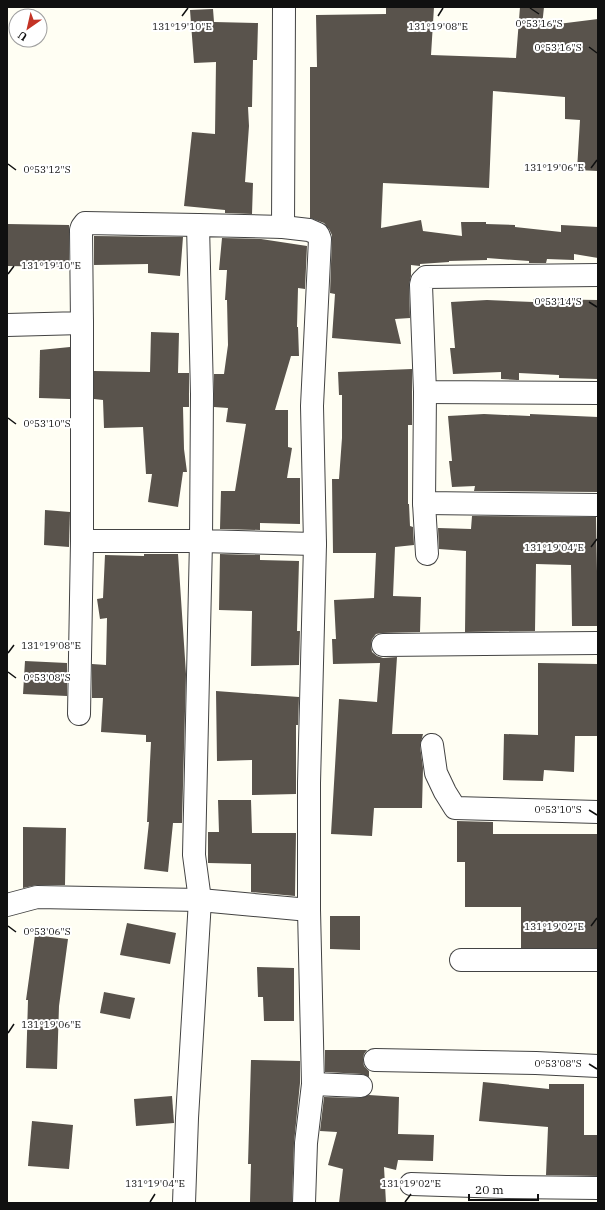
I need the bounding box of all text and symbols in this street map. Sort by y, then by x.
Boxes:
north arrow [8,8,48,48]
text: 0°53'16"S [515,17,563,30]
text: 131°19'10"E [152,20,212,33]
text: 131°19'08"E [408,20,468,33]
text: U [15,28,30,44]
text: 0°53'16"S [534,41,582,54]
text: 131°19'06"E [524,161,584,174]
text: 0°53'12"S [23,163,71,176]
text: 131°19'10"E [21,259,81,272]
text: 0°53'14"S [534,295,582,308]
text: 0°53'10"S [23,417,71,430]
text: 131°19'04"E [524,541,584,554]
text: 131°19'08"E [21,639,81,652]
text: 0°53'08"S [23,671,71,684]
text: 0°53'10"S [534,803,582,816]
text: 131°19'02"E [524,920,584,933]
text: 0°53'06"S [23,925,71,938]
text: 131°19'06"E [21,1018,81,1031]
text: 0°53'08"S [534,1057,582,1070]
scale bar [469,1176,538,1202]
text: 131°19'04"E [125,1177,185,1190]
text: 131°19'02"E [381,1177,441,1190]
text: 20 m [475,1182,504,1197]

